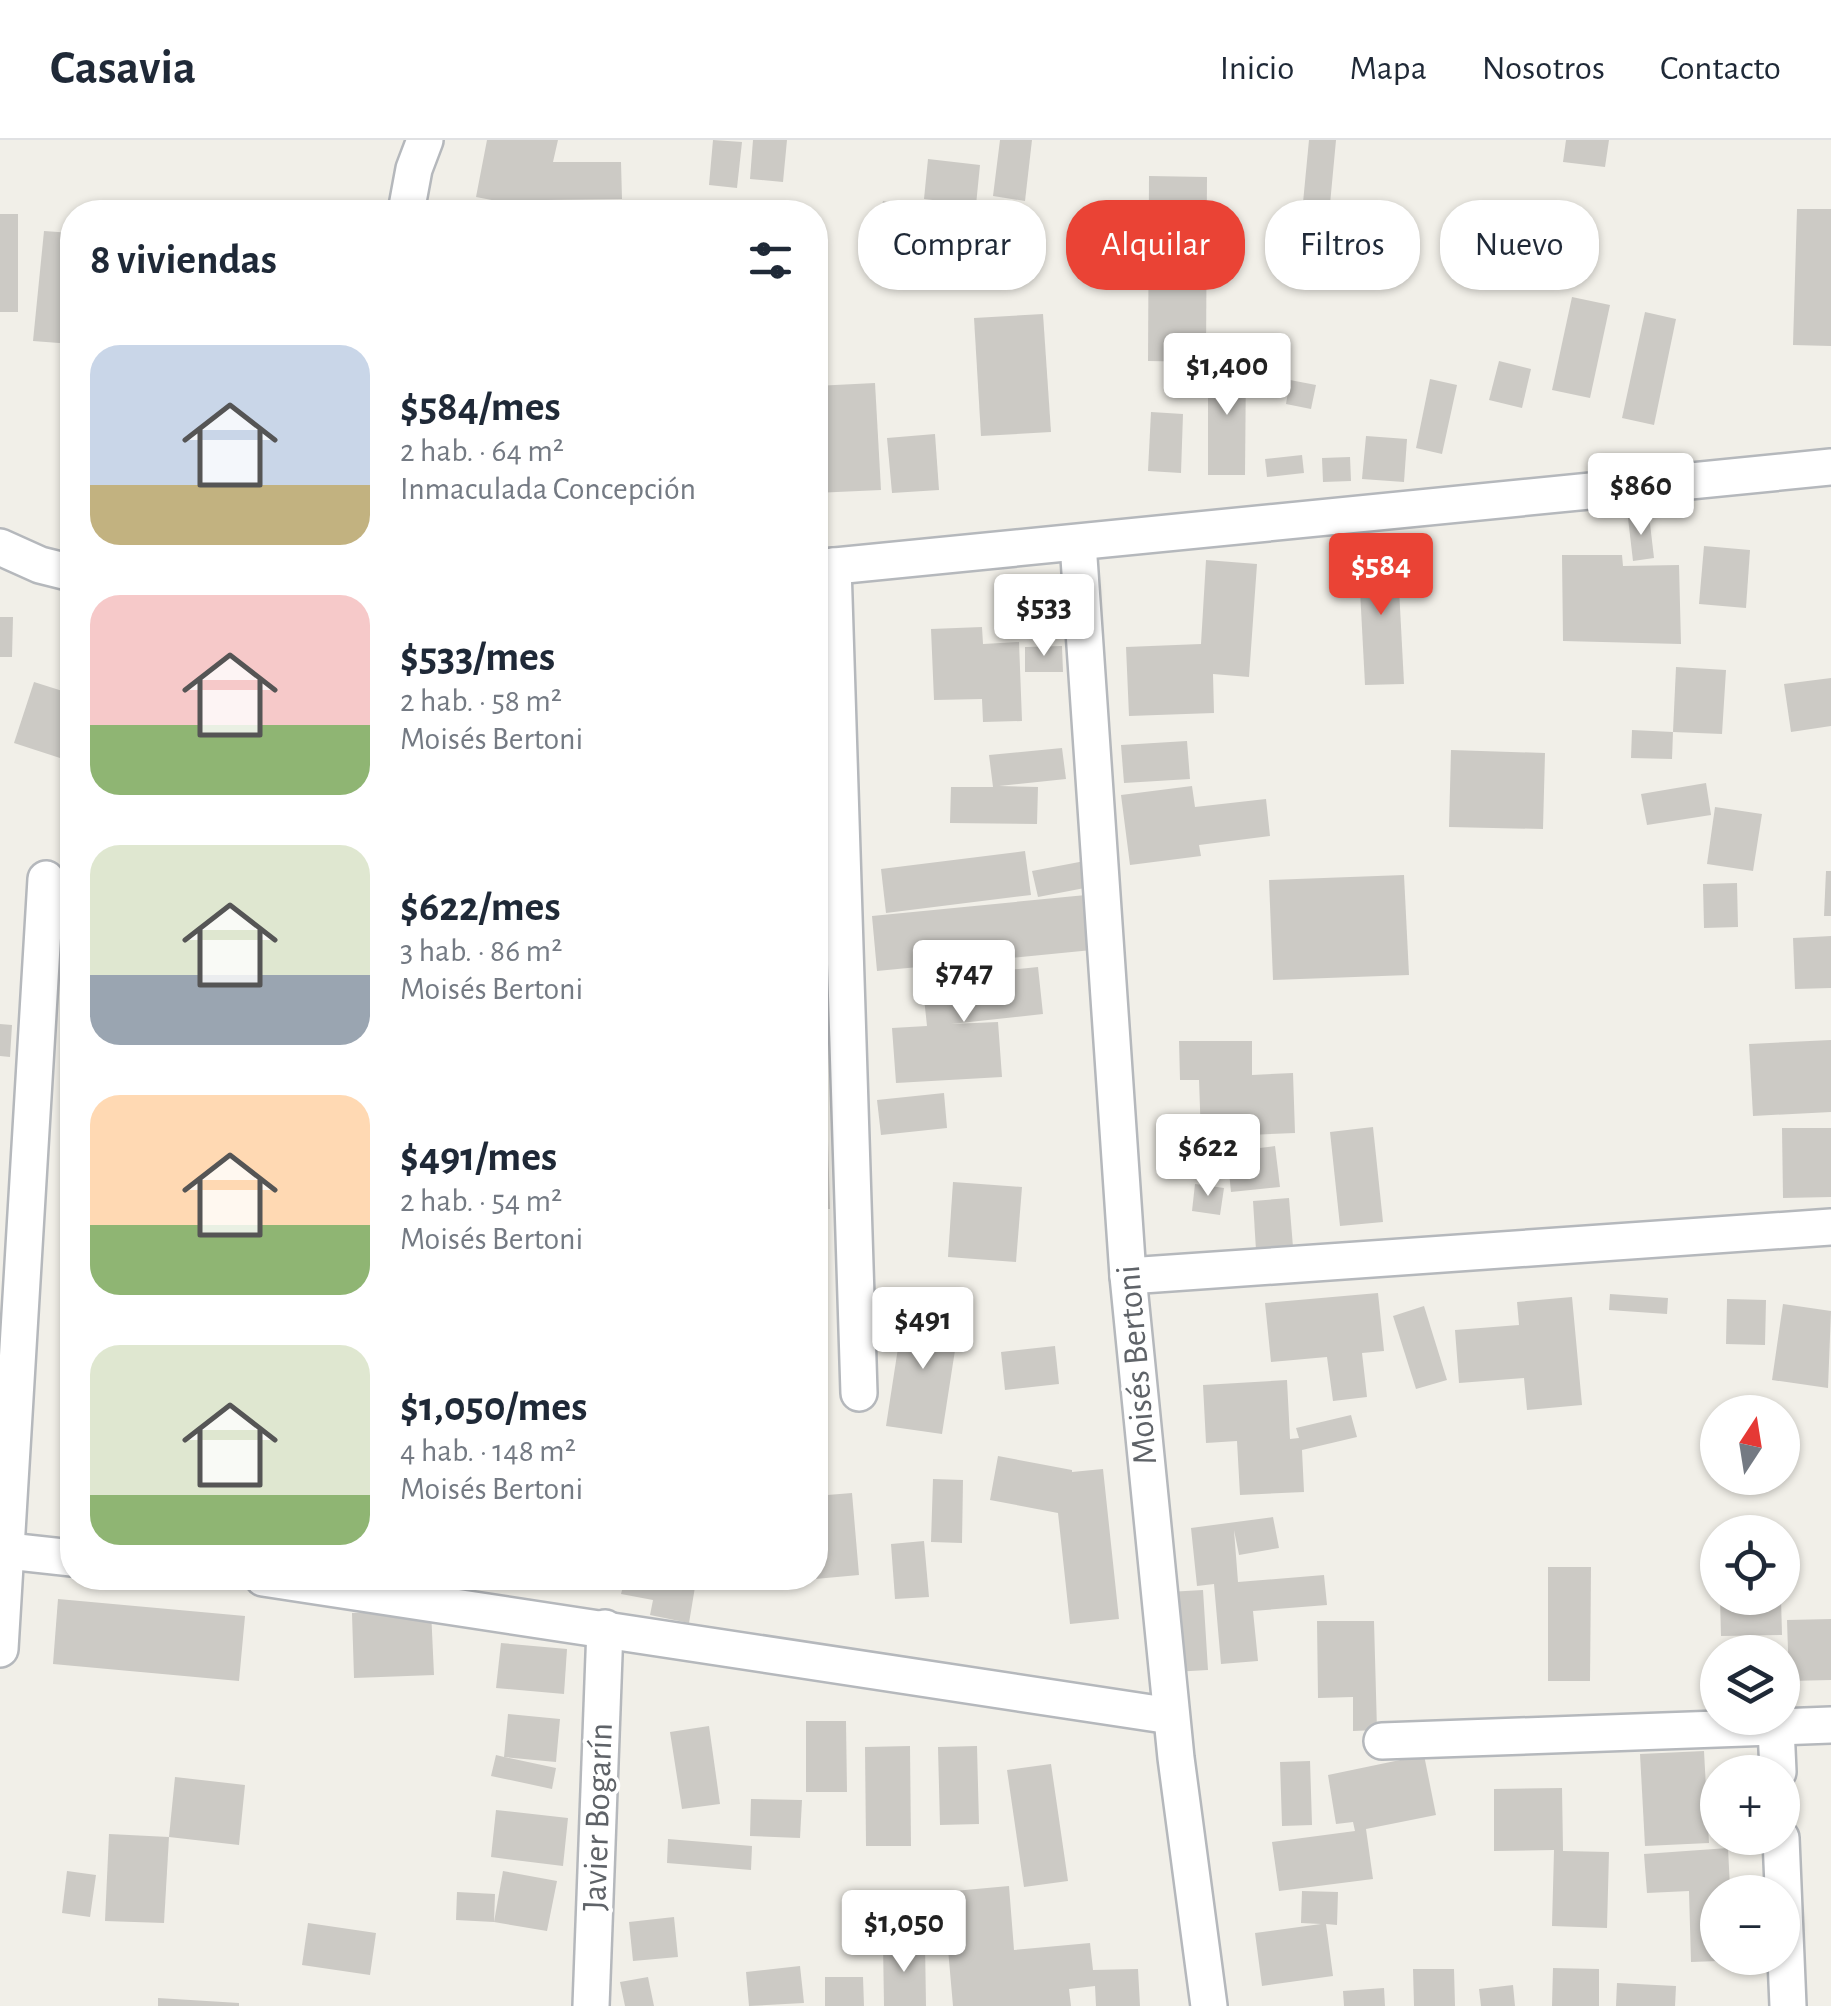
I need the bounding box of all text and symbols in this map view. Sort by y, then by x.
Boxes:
text: Casavia [50,45,196,93]
text: Inicio [1220,51,1294,86]
text: Mapa [1349,51,1427,86]
text: Nosotros [1482,51,1605,86]
text: Contacto [1660,51,1781,86]
chip: Comprar [858,200,1046,290]
chip: Alquilar [1066,200,1245,290]
chip: Filtros [1265,200,1420,290]
chip: Nuevo [1440,200,1599,290]
icon: filters [743,233,798,288]
text: 8 viviendas [90,239,277,281]
pin: $1,400 [1146,333,1308,418]
text: $1,400 [1186,349,1268,381]
icon: home [170,385,290,505]
text: $584/mes [400,386,561,428]
text: 2 hab. · 64 m² [400,435,564,467]
pin: $860 [1582,453,1700,538]
text: $860 [1610,469,1672,501]
text: Inmaculada Concepción [400,473,696,505]
pin: $584 [1322,533,1440,618]
text: $584 [1351,549,1411,581]
pin: $533 [985,574,1103,659]
text: $533 [1016,590,1072,622]
icon: home [170,635,290,755]
text: $533/mes [400,636,555,678]
text: 2 hab. · 58 m² [400,685,562,717]
text: Moisés Bertoni [400,723,583,755]
icon: home [170,885,290,1005]
text: $622/mes [400,886,561,928]
text: 3 hab. · 86 m² [400,935,562,967]
pin: $747 [905,940,1023,1025]
text: $747 [935,956,993,988]
text: Moisés Bertoni [400,973,583,1005]
pin: $622 [1149,1114,1267,1199]
text: $622 [1178,1130,1238,1162]
icon: home [170,1135,290,1255]
text: $491/mes [400,1136,557,1178]
text: 2 hab. · 54 m² [400,1185,562,1217]
text: Moisés Bertoni [400,1223,583,1255]
street label: Moisés Bertoni [1111,1264,1163,1466]
pin: $491 [864,1287,982,1372]
text: $491 [894,1303,952,1335]
icon: home [170,1385,290,1505]
text: $1,050/mes [400,1386,587,1428]
north arrow [1700,1395,1800,1495]
map controls [1700,1395,1800,1975]
text: 4 hab. · 148 m² [400,1435,576,1467]
text: Moisés Bertoni [400,1473,583,1505]
button: locate [1700,1515,1800,1615]
button: layers [1700,1635,1800,1735]
street label: Javier Bogarín [577,1722,619,1912]
button: + [1700,1755,1800,1855]
button: − [1700,1875,1800,1975]
pin: $1,050 [823,1890,985,1975]
text: $1,050 [864,1906,944,1938]

